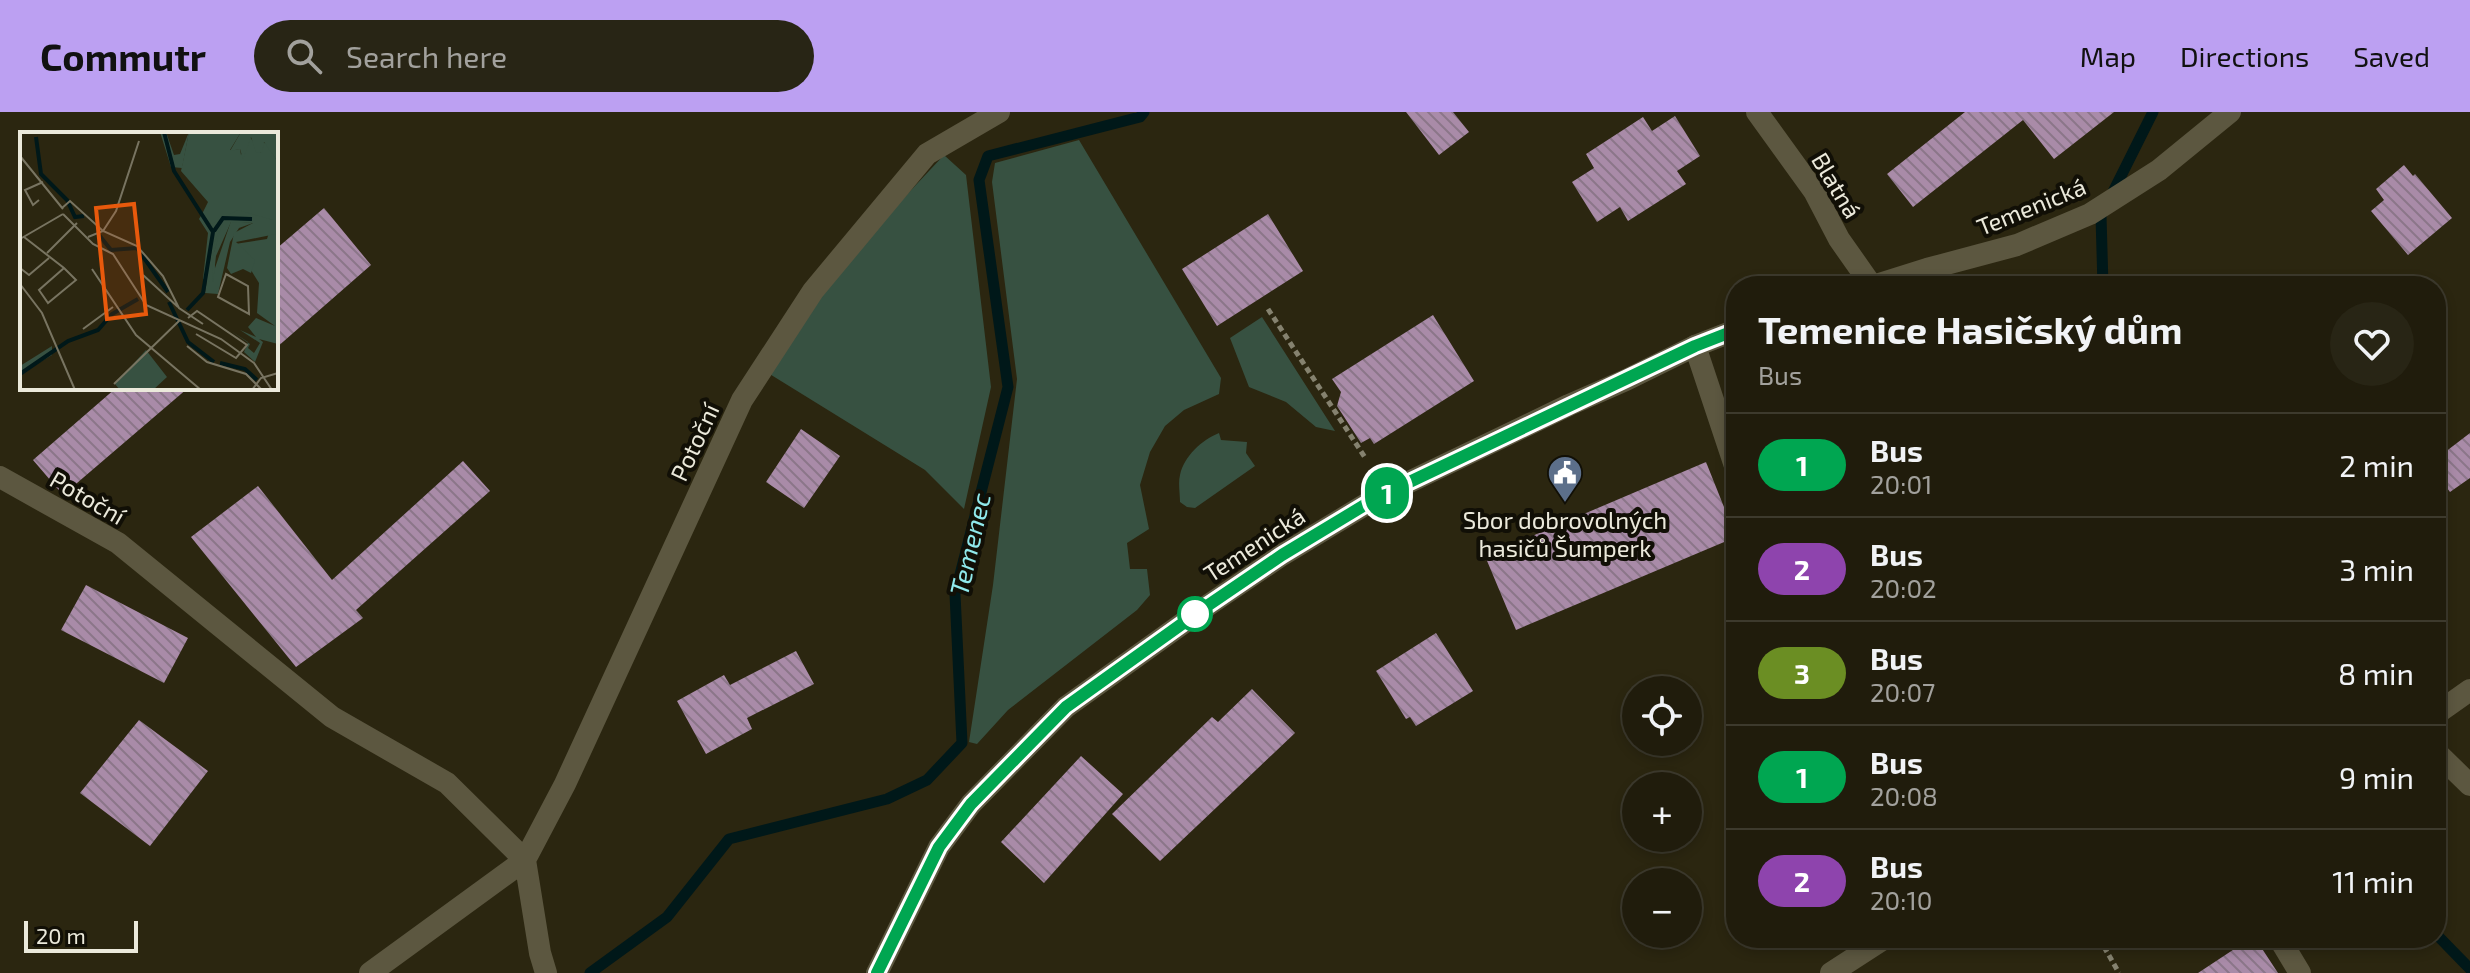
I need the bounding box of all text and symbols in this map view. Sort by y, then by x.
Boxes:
search box [254,20,814,92]
text: Commutr [40,33,206,79]
icon: search [282,34,326,78]
text: Search here [346,38,507,74]
text: Map [2080,39,2136,73]
text: Directions [2180,39,2309,73]
text: Saved [2353,39,2430,73]
inset map [20,132,278,390]
street label: Blatná [1806,147,1868,223]
street label: Temenická [1972,171,2090,241]
button: heart [2330,302,2414,386]
text: Temenice Hasičský dům [1758,306,2182,352]
text: Bus [1758,359,1802,390]
street label: Potoční [664,398,725,485]
text: Bus [1870,432,1923,468]
text: 2 min [2339,447,2414,483]
text: 1 [1796,448,1808,482]
public building icon: Sbor dobrovolných hasičů Šumperk [1546,454,1584,504]
street label: Potoční [45,464,132,531]
line badge: 1 [1361,467,1413,519]
text: 20:01 [1870,468,1932,499]
text: 1 [1381,476,1393,510]
water label: Temenec [942,489,996,598]
street label: Temenická [1198,500,1310,588]
place label: Sbor dobrovolných hasičů Šumperk [1463,505,1667,562]
text: Bus [1870,536,1923,572]
text: 3 min [2339,551,2414,587]
text: 2 [1794,552,1810,586]
text: 20:02 [1870,572,1937,603]
unlabelled marker [1178,597,1212,631]
text: Bus [1870,640,1923,676]
text: 8 min [2338,655,2414,691]
text: 3 [1794,656,1810,690]
map controls [1622,676,1702,948]
button: locate [1622,676,1702,756]
text: 20:07 [1870,676,1935,707]
text: Bus [1870,744,1923,780]
text: 9 min [2339,759,2414,795]
text: 1 [1796,760,1808,794]
button: + [1622,772,1702,852]
text: 20:08 [1870,780,1938,811]
text: Bus [1870,848,1923,884]
text: 11 min [2332,863,2414,899]
text: 2 [1794,864,1810,898]
button: − [1622,868,1702,948]
text: 20:10 [1870,884,1932,915]
scale bar [24,917,138,953]
text: 20 m [36,922,86,948]

